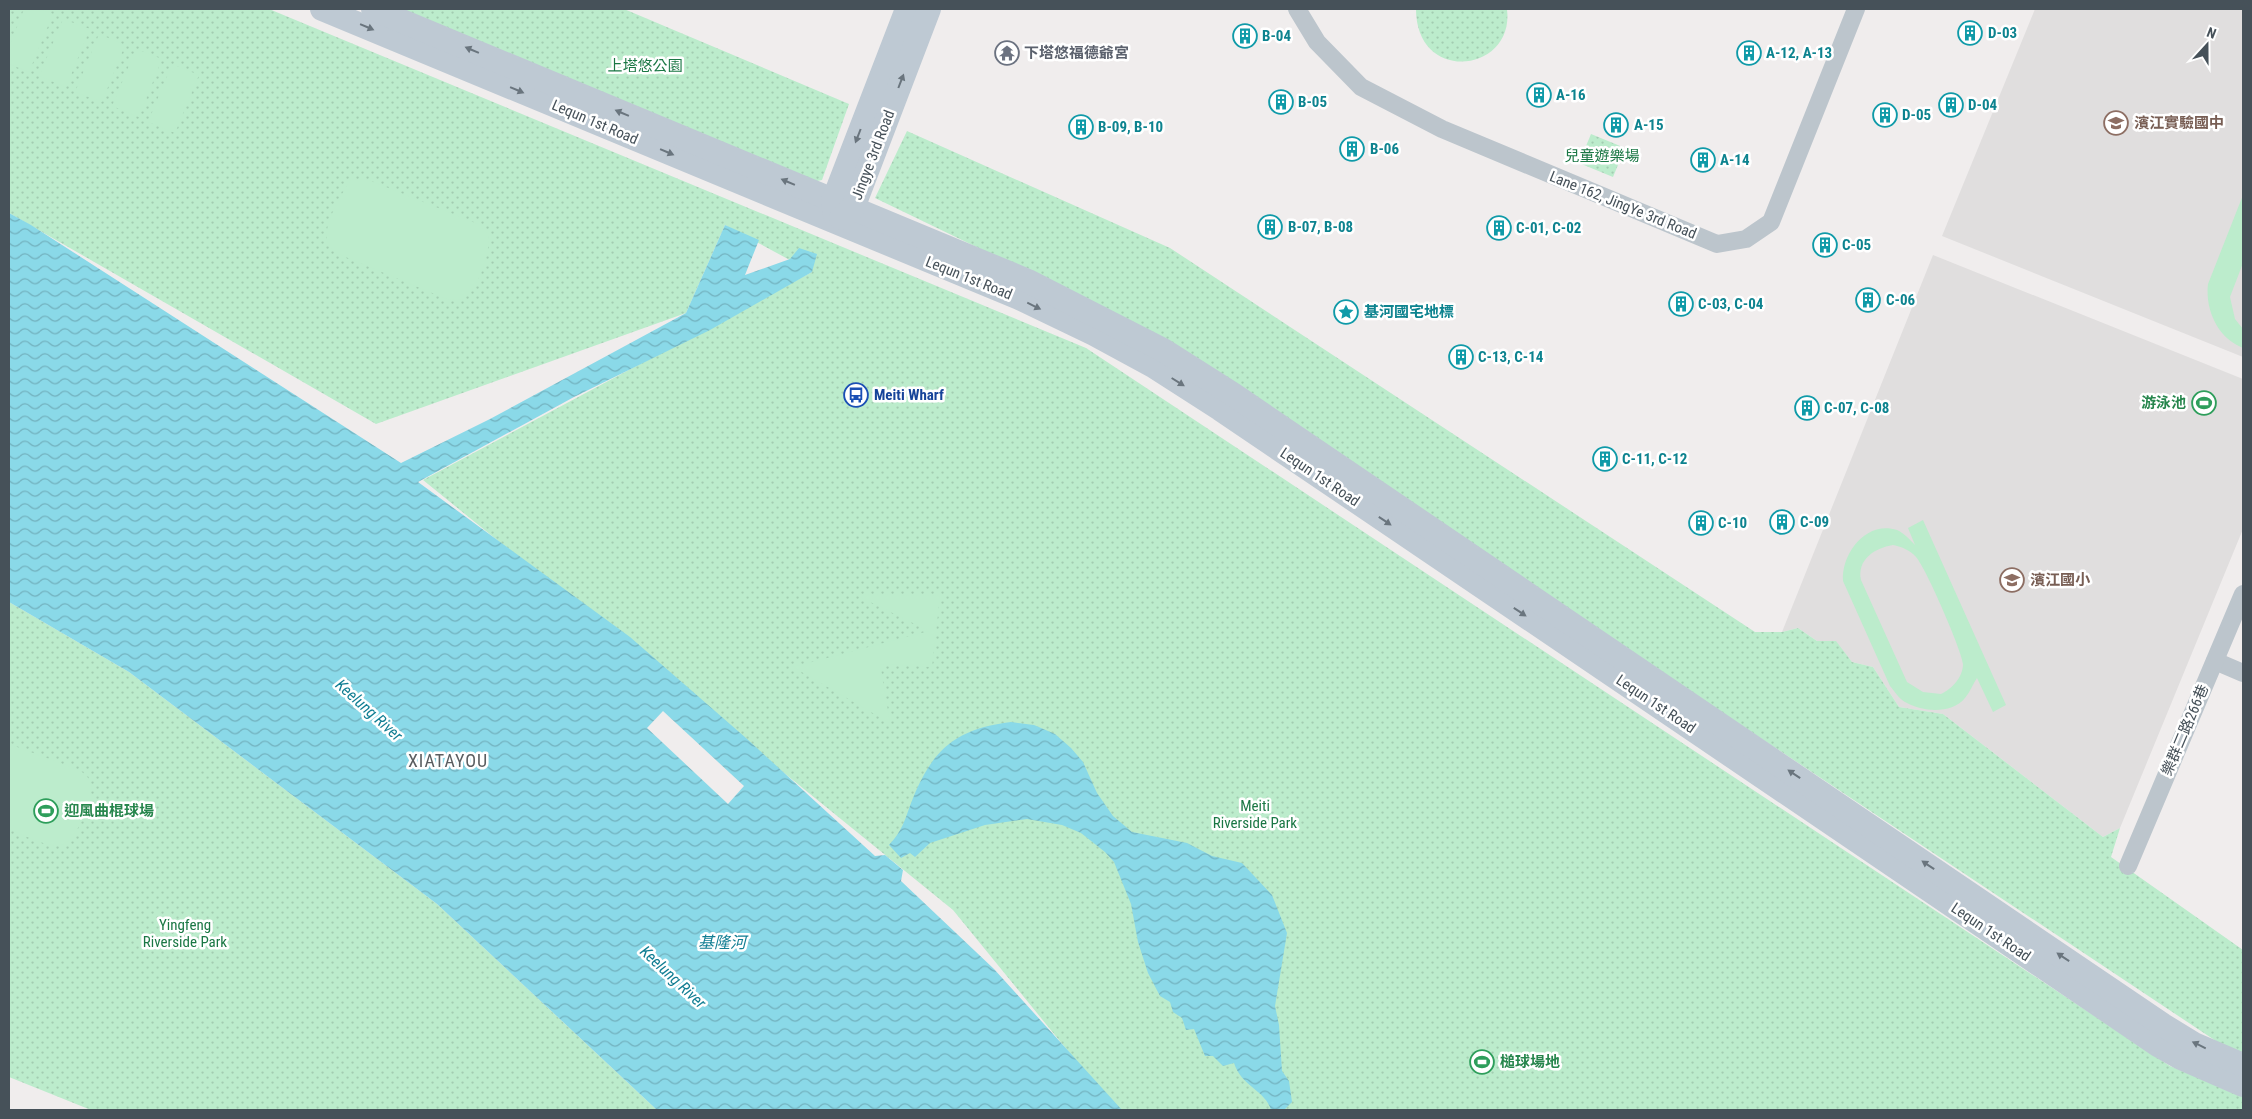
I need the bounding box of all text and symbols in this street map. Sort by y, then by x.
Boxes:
building icon: D-03 [1957,20,1983,46]
north arrow [2182,20,2232,70]
building icon: B-04 [1232,23,1258,49]
one-way arrow [360,24,374,32]
place label: D-03 [1988,24,2017,42]
text: N [2205,24,2219,42]
place label: B-04 [1262,27,1291,45]
temple icon: 下塔悠福德爺宮 [994,40,1020,66]
building icon: A-12, A-13 [1736,40,1762,66]
place label: 下塔悠福德爺宮 [1024,44,1129,62]
place label: A-12, A-13 [1766,44,1832,62]
one-way arrow [464,46,479,54]
park label: 上塔悠公園 [607,57,683,75]
one-way arrow [897,73,905,88]
building icon: A-16 [1526,82,1552,108]
one-way arrow [510,86,524,94]
place label: A-16 [1556,86,1586,104]
building icon: B-05 [1268,89,1294,115]
building icon: D-04 [1938,92,1964,118]
place label: B-05 [1298,93,1327,111]
street label: Lequn 1st Road [549,96,641,148]
place label: D-04 [1968,96,1997,114]
building icon: D-05 [1872,102,1898,128]
place label: D-05 [1902,106,1931,124]
one-way arrow [615,108,629,116]
street label: Jingye 3rd Road [848,108,898,202]
school or university icon: 濱江實驗國中 [2103,110,2129,136]
building icon: A-15 [1603,112,1629,138]
building icon: B-09, B-10 [1068,114,1094,140]
place label: 濱江實驗國中 [2134,114,2224,132]
place label: A-15 [1634,116,1664,134]
place label: B-09, B-10 [1098,118,1163,136]
one-way arrow [854,129,862,144]
building icon: B-06 [1339,136,1365,162]
place label: B-06 [1370,140,1399,158]
park label: 兒童遊樂場 [1564,147,1640,165]
building icon: A-14 [1690,147,1716,173]
one-way arrow [660,148,675,156]
place label: A-14 [1720,151,1750,169]
street label: Lane 162, JingYe 3rd Road [1547,167,1699,243]
one-way arrow [781,177,795,185]
building icon: B-07, B-08 [1257,214,1283,240]
building icon: C-01, C-02 [1486,215,1512,241]
place label: B-07, B-08 [1288,218,1353,236]
place label: C-01, C-02 [1516,219,1581,237]
building icon: C-05 [1812,232,1838,258]
place label: C-05 [1842,236,1871,254]
street label: Lequn 1st Road [923,252,1015,304]
building icon: C-06 [1855,287,1881,313]
building icon: C-03, C-04 [1668,291,1694,317]
place label: C-06 [1886,291,1916,309]
place label: C-03, C-04 [1698,295,1764,313]
place icon: 基河國宅地標 [1333,299,1359,325]
one-way arrow [1027,301,1042,310]
place label: 基河國宅地標 [1364,303,1454,321]
building icon: C-13, C-14 [1448,344,1474,370]
place label: C-13, C-14 [1478,348,1544,366]
one-way arrow [1171,377,1184,387]
bus stop icon: Meiti Wharf [843,382,869,408]
place label: Meiti Wharf [874,386,944,404]
sports icon: 游泳池 [2191,390,2217,416]
place label: 游泳池 [2141,394,2186,412]
building icon: C-07, C-08 [1794,395,1820,421]
place label: C-07, C-08 [1824,399,1889,417]
street label: Lequn 1st Road [1277,444,1363,510]
building icon: C-11, C-12 [1592,446,1618,472]
place label: C-11, C-12 [1622,450,1687,468]
building icon: C-09 [1769,509,1795,535]
building icon: C-10 [1688,510,1714,536]
place label: C-09 [1800,513,1829,531]
place label: C-10 [1718,514,1747,532]
one-way arrow [1379,516,1392,526]
school or university icon: 濱江國小 [1999,567,2025,593]
place label: 濱江國小 [2030,571,2091,589]
one-way arrow [1513,607,1527,617]
street label: Lequn 1st Road [1613,671,1699,737]
water label: Keelung River [332,675,407,746]
street label: 樂群二路266巷 [2158,682,2212,778]
district label: XIATAYOU [408,750,488,771]
one-way arrow [1787,769,1800,779]
park label: Meiti Riverside Park [1213,797,1297,832]
sports icon: 迎風曲棍球場 [33,798,59,824]
place label: 迎風曲棍球場 [64,802,154,820]
one-way arrow [1921,861,1935,870]
street label: Lequn 1st Road [1948,899,2034,965]
park label: Yingfeng Riverside Park [143,916,227,951]
water label: 基隆河 [698,933,749,952]
water label: Keelung River [636,942,711,1013]
one-way arrow [2056,952,2069,962]
one-way arrow [2191,1041,2206,1050]
sports icon: 槌球場地 [1469,1049,1495,1075]
place label: 槌球場地 [1500,1053,1560,1071]

